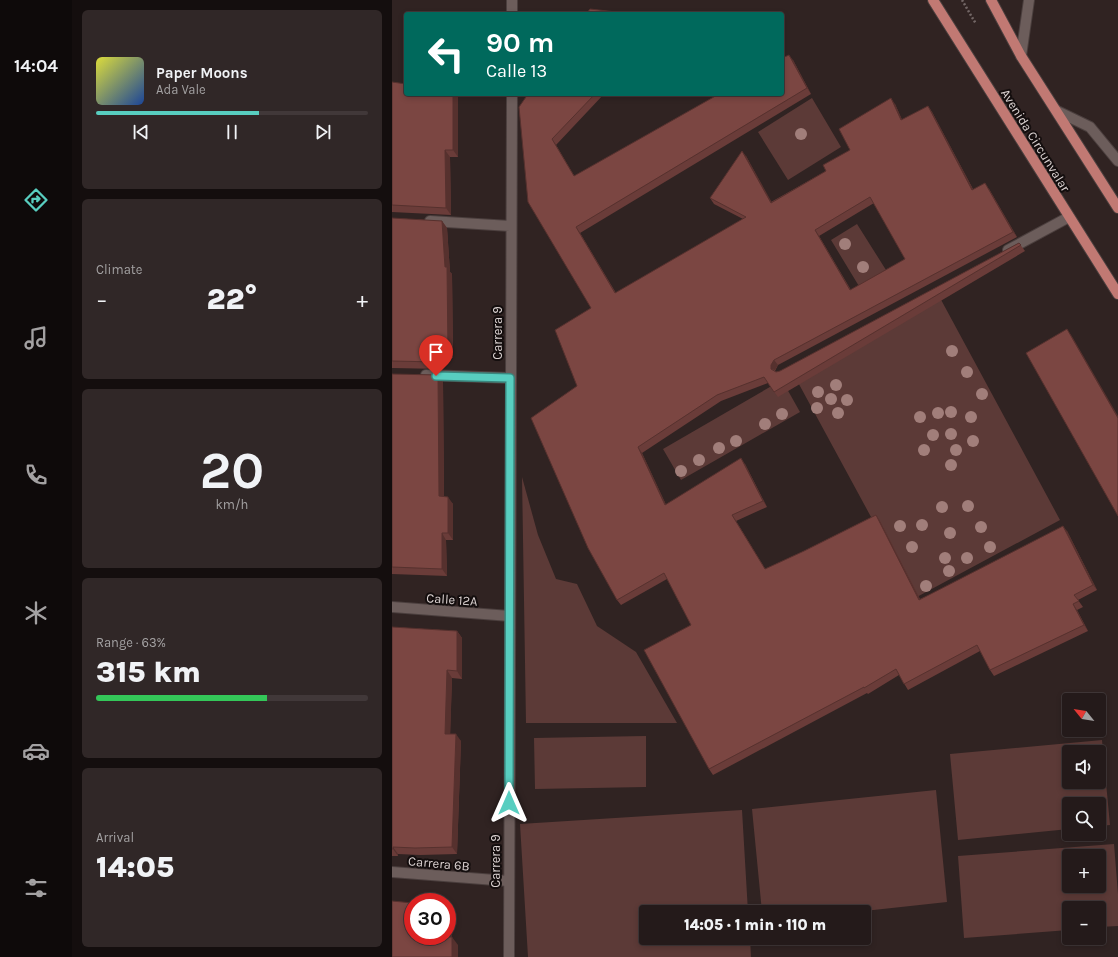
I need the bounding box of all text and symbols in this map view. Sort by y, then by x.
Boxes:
text: 90 m [486,26,554,59]
icon: left [420,28,472,80]
text: 14:04 [14,55,58,77]
text: Calle 13 [486,60,547,82]
text: Paper Moons [156,64,248,82]
text: Ada Vale [156,82,206,97]
street label: Avenida Circunvalar [998,86,1073,195]
icon: previous [130,121,152,143]
icon: pause [221,121,243,143]
icon: next [312,121,334,143]
icon: directions [22,186,50,214]
text: Climate [96,262,142,277]
text: 22° [206,281,258,317]
text: − [96,287,108,313]
text: + [356,287,368,313]
street label: Carrera 9 [490,306,505,360]
icon: music [22,324,50,352]
pin [419,335,453,376]
icon: arrive [425,341,447,363]
text: 20 [200,440,264,501]
icon: phone [22,461,50,489]
text: km/h [216,497,248,512]
street label: Calle 12A [426,590,479,609]
icon: climate [22,599,50,627]
text: Range · 63% [96,635,166,650]
text: 315 km [96,654,201,690]
north arrow [1062,693,1106,737]
map controls [1062,693,1106,945]
icon: car [22,737,50,765]
button: sound [1062,745,1106,789]
position arrow [488,782,530,824]
button: search [1062,797,1106,841]
text: Arrival [96,830,134,845]
street label: Carrera 9 [488,834,503,888]
text: 14:05 [96,849,174,885]
button: + [1062,849,1106,893]
street label: Carrera 6B [408,853,470,874]
icon: filters [22,874,50,902]
speed limit sign: 30 [404,893,456,945]
button: − [1062,901,1106,945]
text: 14:05 · 1 min · 110 m [684,916,826,934]

